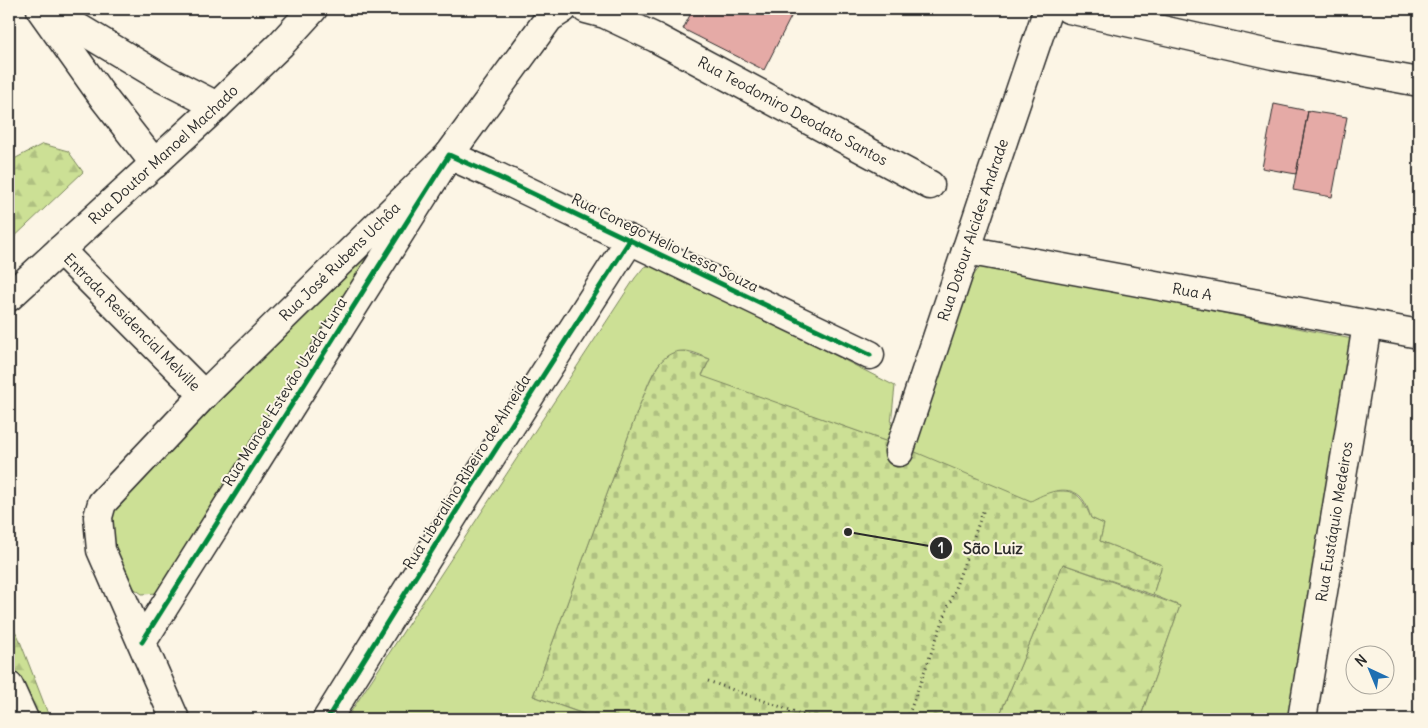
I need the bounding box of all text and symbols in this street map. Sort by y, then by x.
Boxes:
street label: Rua Teodomiro Deodato Santos [695,52,891,170]
street label: Rua Doutor Manoel Machado [84,81,242,228]
street label: Rua Dotour Alcides Andrade [933,136,1012,323]
street label: Rua Conego Helio Lessa Souza [569,189,762,296]
street label: Rua José Rubens Uchôa [275,198,404,325]
street label: Entrada Residencial Melville [60,249,205,395]
street label: Rua A [1171,278,1214,304]
street label: Rua Manoel Estevão Uzeda Luna [218,293,351,490]
street label: Rua Liberalino Ribeiro de Almeida [399,370,535,573]
street label: Rua Eustáquio Medeiros [1311,440,1357,603]
callout: São Luiz [929,533,1033,564]
text: 1 [938,538,944,557]
text: São Luiz [963,538,1023,558]
north arrow [1346,646,1396,696]
text: N [1351,651,1371,670]

